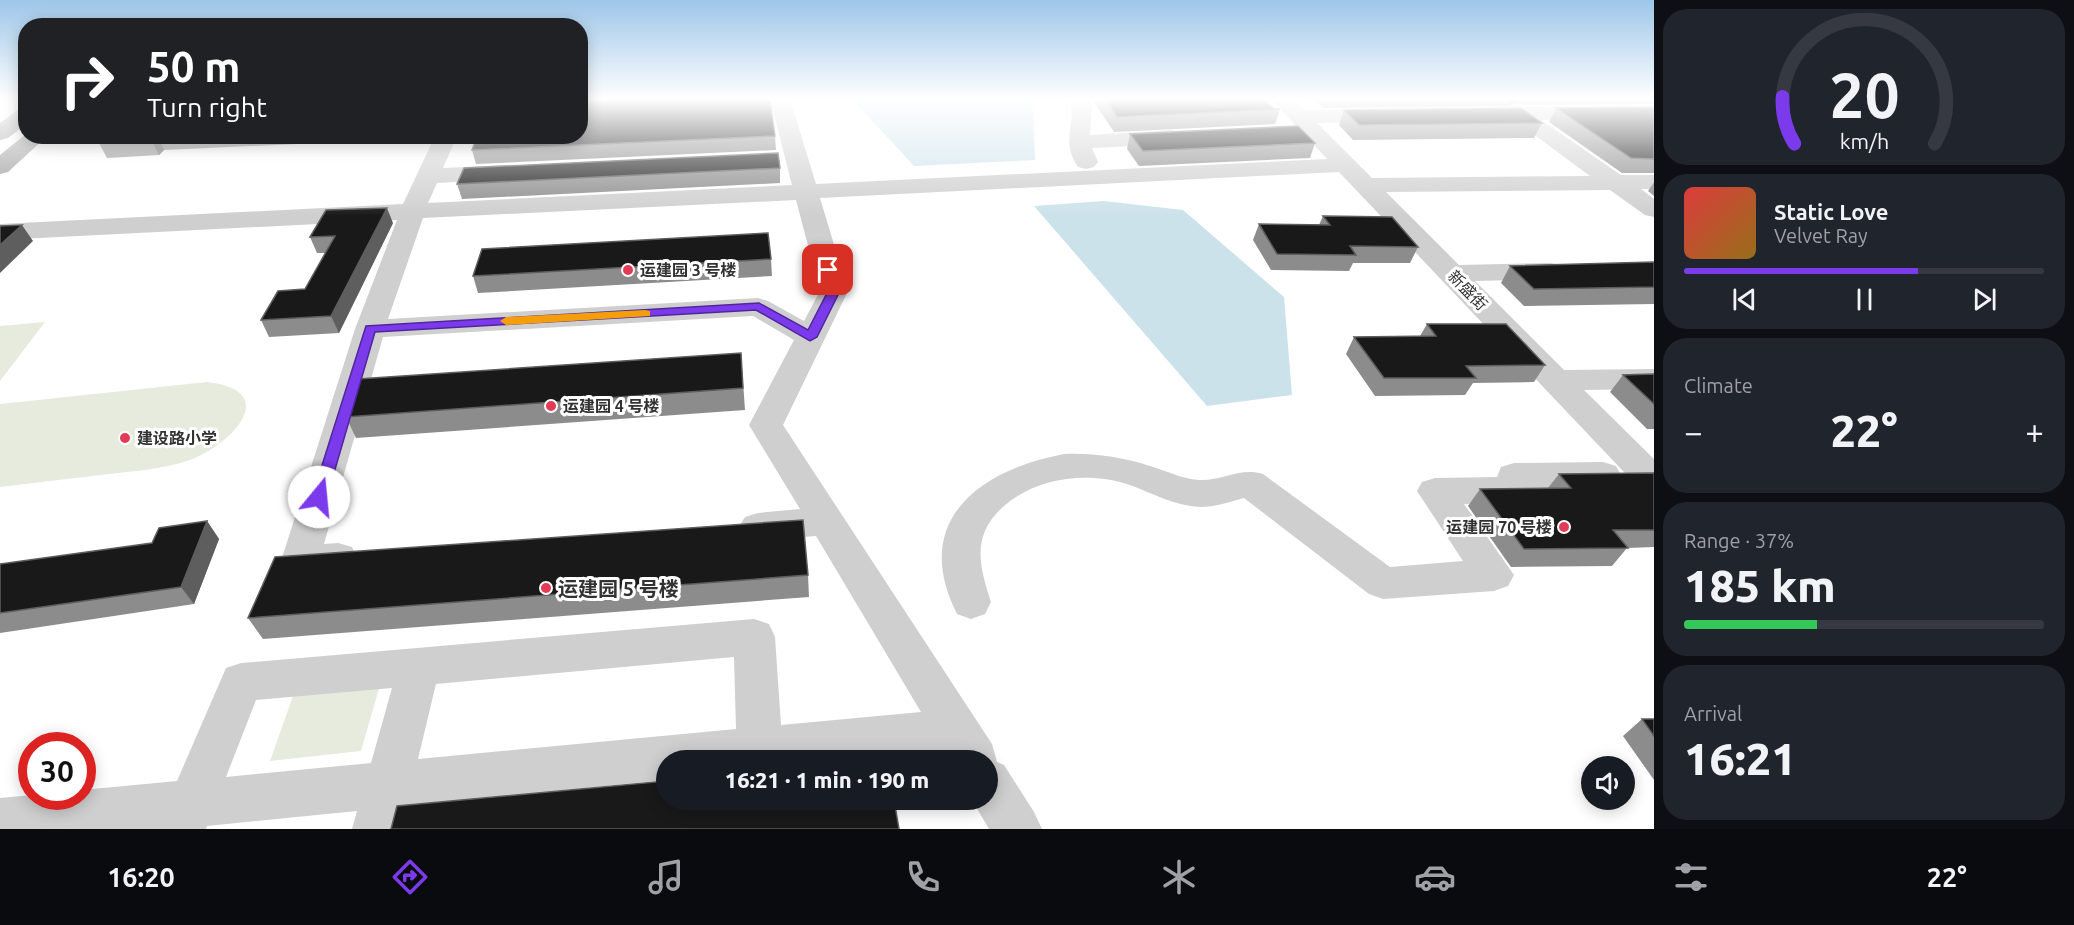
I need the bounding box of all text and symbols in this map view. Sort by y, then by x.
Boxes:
icon: right [48,42,126,120]
text: 50 m [147,43,241,90]
text: 20 [1829,60,1899,130]
text: Turn right [147,92,267,122]
text: km/h [1839,129,1889,153]
text: Static Love [1774,199,1889,224]
text: Velvet Ray [1774,224,1868,247]
pin [802,244,853,295]
icon: arrive [811,253,844,286]
place label: 运建园 3 号楼 [640,261,737,279]
marker: 运建园 3 号楼 [621,263,635,277]
street label: 新盛街 [1445,266,1491,314]
icon: previous [1728,283,1761,316]
icon: pause [1848,283,1881,316]
icon: next [1968,283,2001,316]
text: Climate [1684,374,1753,397]
place label: 运建园 4 号楼 [563,397,660,415]
marker: 运建园 4 号楼 [544,399,558,413]
text: 22° [1830,405,1898,456]
text: − [1684,413,1703,450]
text: + [2025,413,2044,450]
place label: 建设路小学 [137,429,217,447]
marker: 建设路小学 [118,431,132,445]
position arrow [287,465,351,529]
place label: 运建园 70 号楼 [1446,518,1552,536]
marker: 运建园 70 号楼 [1557,520,1571,534]
text: Range · 37% [1684,529,1794,552]
text: 185 km [1684,560,1836,611]
place label: 运建园 5 号楼 [558,577,679,600]
marker: 运建园 5 号楼 [539,581,553,595]
text: Arrival [1684,702,1742,725]
speed limit sign: 30 [18,732,96,810]
text: 16:21 [1684,733,1797,784]
map controls [1581,756,1635,810]
button: sound [1581,756,1635,810]
text: 16:21 · 1 min · 190 m [725,767,929,792]
icon: directions [389,856,431,898]
icon: music [645,856,687,898]
icon: phone [902,856,944,898]
icon: climate [1158,856,1200,898]
icon: car [1414,856,1456,898]
icon: filters [1670,856,1712,898]
text: 16:20 [107,862,175,892]
text: 22° [1927,862,1967,892]

